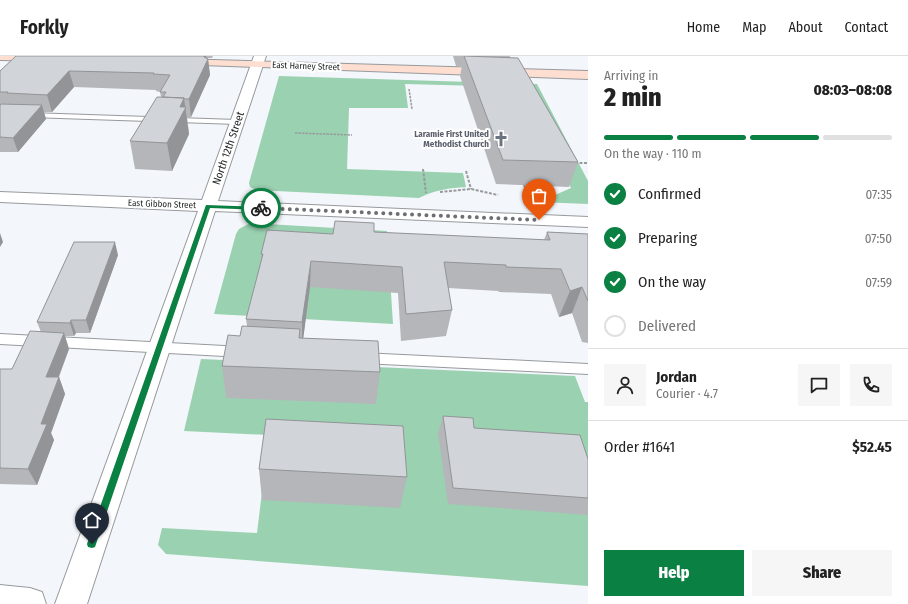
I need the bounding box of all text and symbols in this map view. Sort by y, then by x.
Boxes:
text: Forkly [20,16,69,39]
text: Home [687,19,720,36]
text: Map [742,19,766,36]
text: About [788,19,823,36]
text: Contact [845,19,888,36]
street label: East Harney Street [272,60,340,72]
text: Arriving in [604,68,658,83]
text: 08:03–08:08 [813,81,892,99]
text: 2 min [604,82,662,113]
street label: North 12th Street [210,110,247,186]
place label: Laramie First United Methodist Church [414,129,489,149]
church icon: Laramie First United Methodist Church [492,130,510,148]
text: On the way · 110 m [604,146,702,161]
pin [522,179,556,220]
icon: check [604,183,626,205]
icon: bag [528,185,550,207]
text: Confirmed [638,185,701,203]
text: 07:35 [865,187,892,202]
courier [241,188,281,228]
icon: bike [250,197,272,219]
street label: East Gibbon Street [128,198,196,210]
icon: check [604,227,626,249]
text: Preparing [638,229,697,247]
text: 07:50 [865,231,892,246]
icon: check [604,271,626,293]
text: On the way [638,273,706,291]
text: 07:59 [865,275,892,290]
text: Delivered [638,317,696,335]
button: person [604,364,646,406]
button: chat [798,364,840,406]
button: phone [850,364,892,406]
text: Jordan [656,368,697,386]
text: Courier · 4.7 [656,386,718,401]
text: Order #1641 [604,438,675,456]
text: $52.45 [852,438,892,456]
pin [75,503,109,544]
icon: home [81,509,103,531]
button: Help [604,550,744,596]
button: Share [752,550,892,596]

